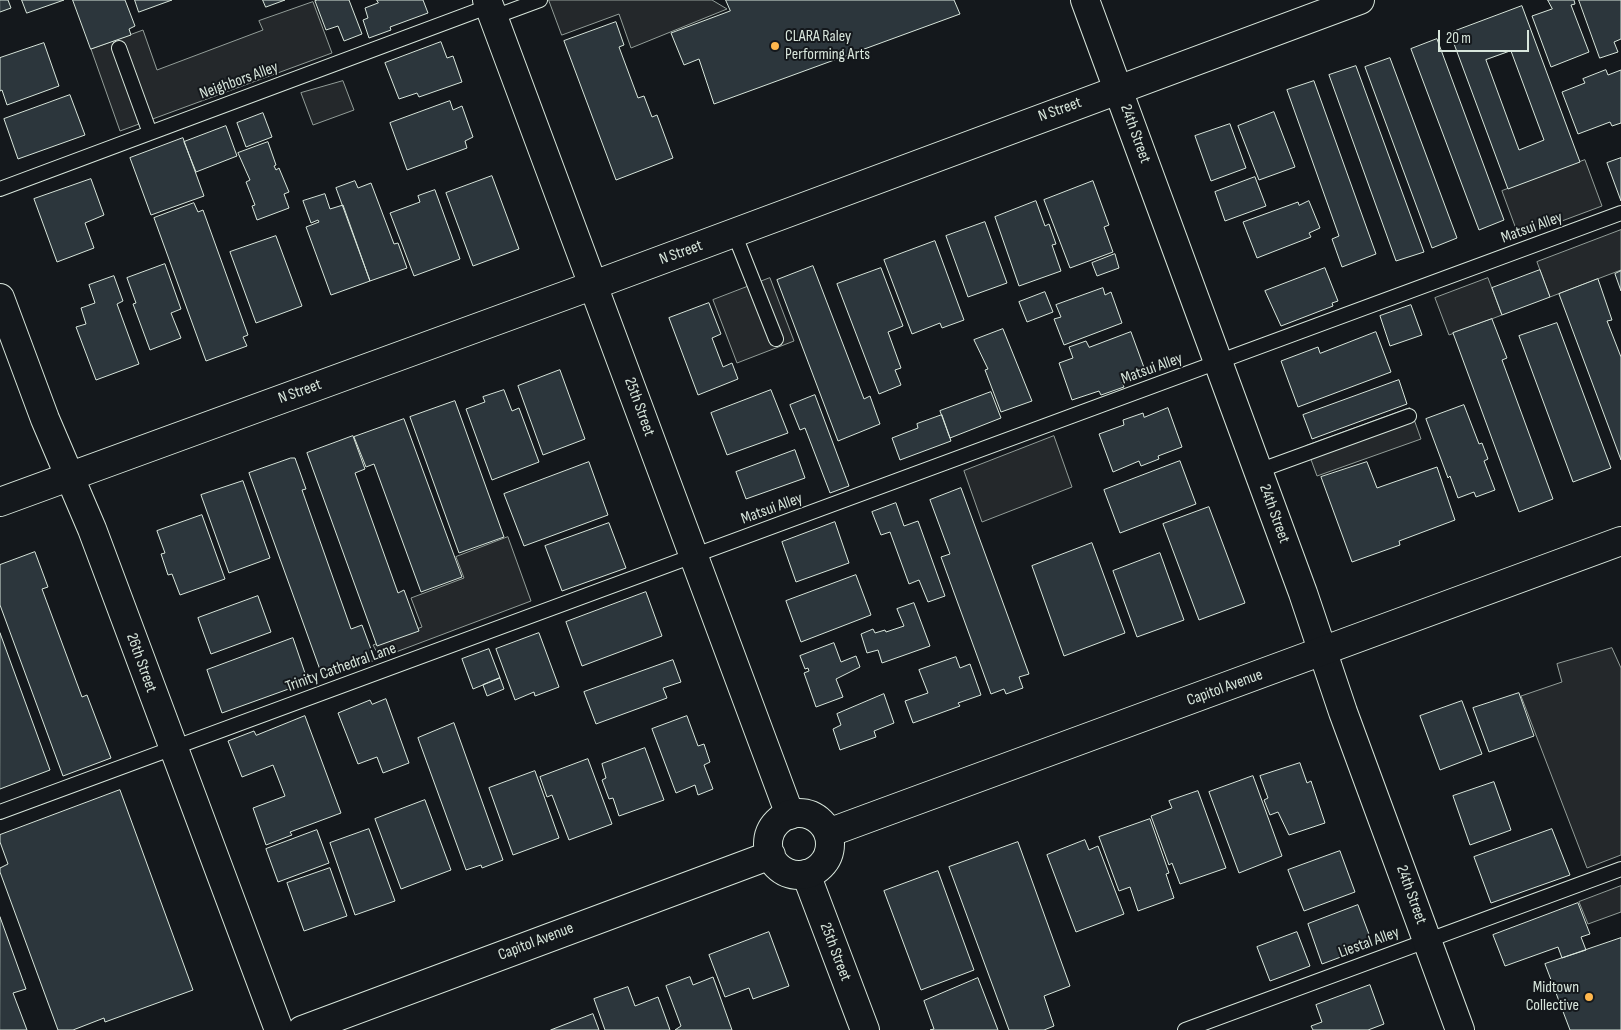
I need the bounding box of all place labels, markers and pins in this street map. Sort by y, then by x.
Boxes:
place label: CLARA Raley Performing Arts [785,27,870,65]
marker: CLARA Raley Performing Arts [769,40,781,52]
place label: Midtown Collective [1526,978,1579,1016]
marker: Midtown Collective [1583,991,1595,1003]

